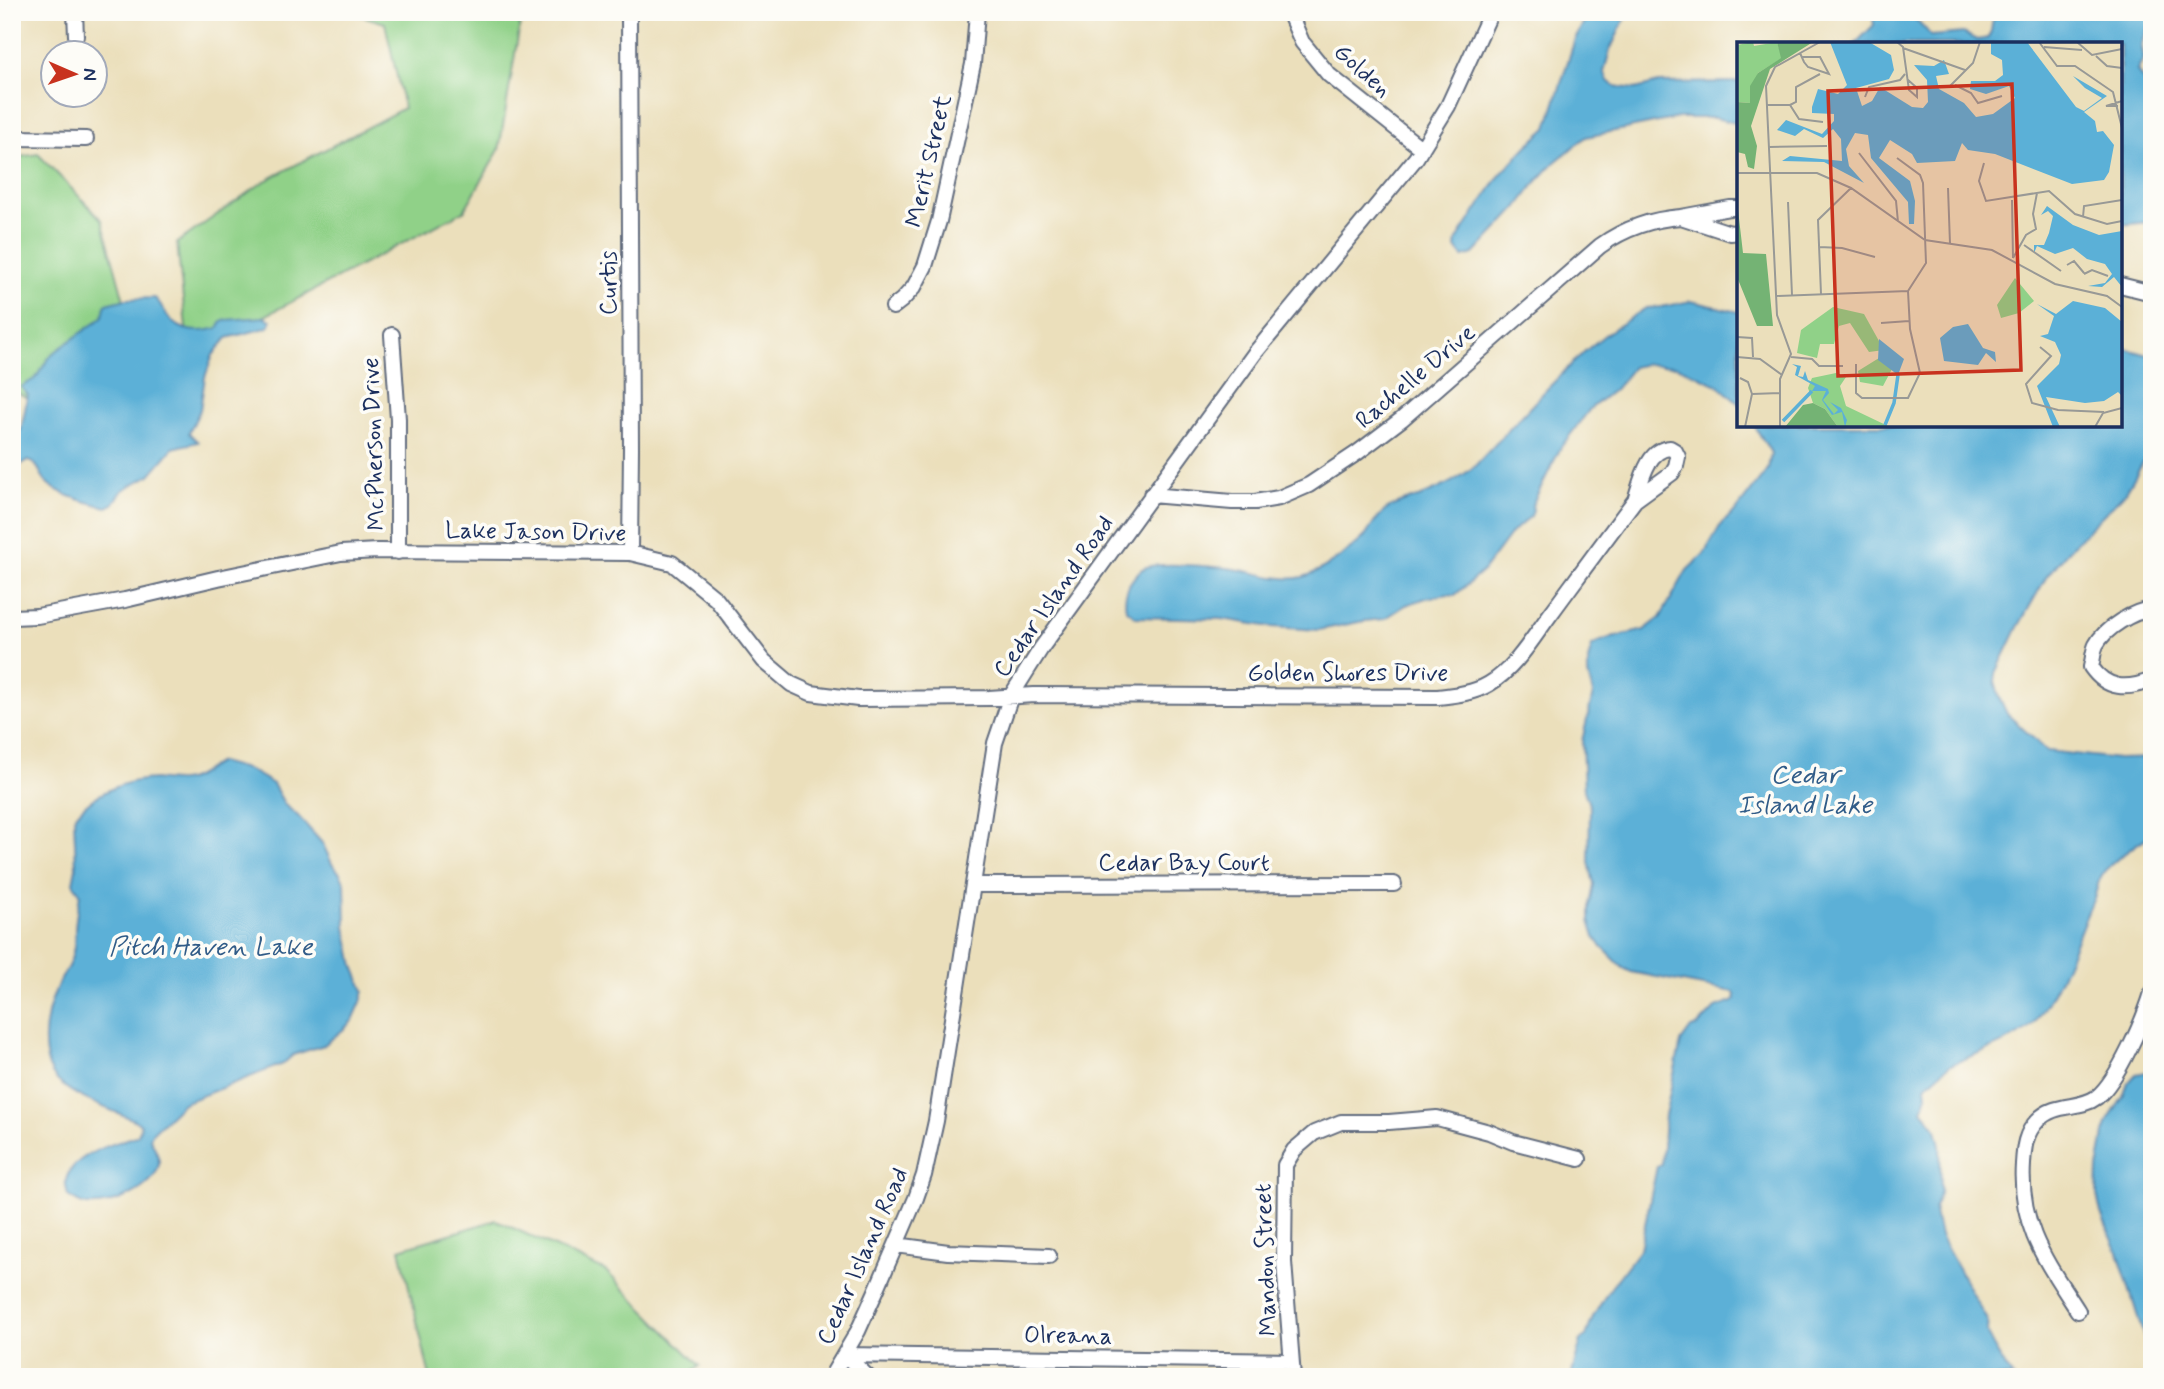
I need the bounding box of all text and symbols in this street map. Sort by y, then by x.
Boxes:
street label: Golden [1327,37,1397,105]
north arrow [38,38,108,108]
inset map [1737,42,2122,427]
text: N [77,68,102,81]
street label: Merit Street [899,92,960,231]
street label: Curtis [594,250,625,315]
street label: Rachelle Drive [1350,318,1483,436]
street label: McPherson Drive [356,357,393,531]
street label: Cedar Island Road [987,510,1122,684]
street label: Lake Jason Drive [445,515,627,550]
street label: Golden Shores Drive [1248,658,1448,689]
water label: Cedar Island Lake [1738,759,1873,823]
street label: Cedar Bay Court [1098,848,1270,879]
water label: Pitch Haven Lake [109,931,314,965]
street label: Cedar Island Road [810,1163,916,1350]
street label: Mandon Street [1248,1183,1285,1337]
street label: Olreana [1024,1320,1112,1353]

